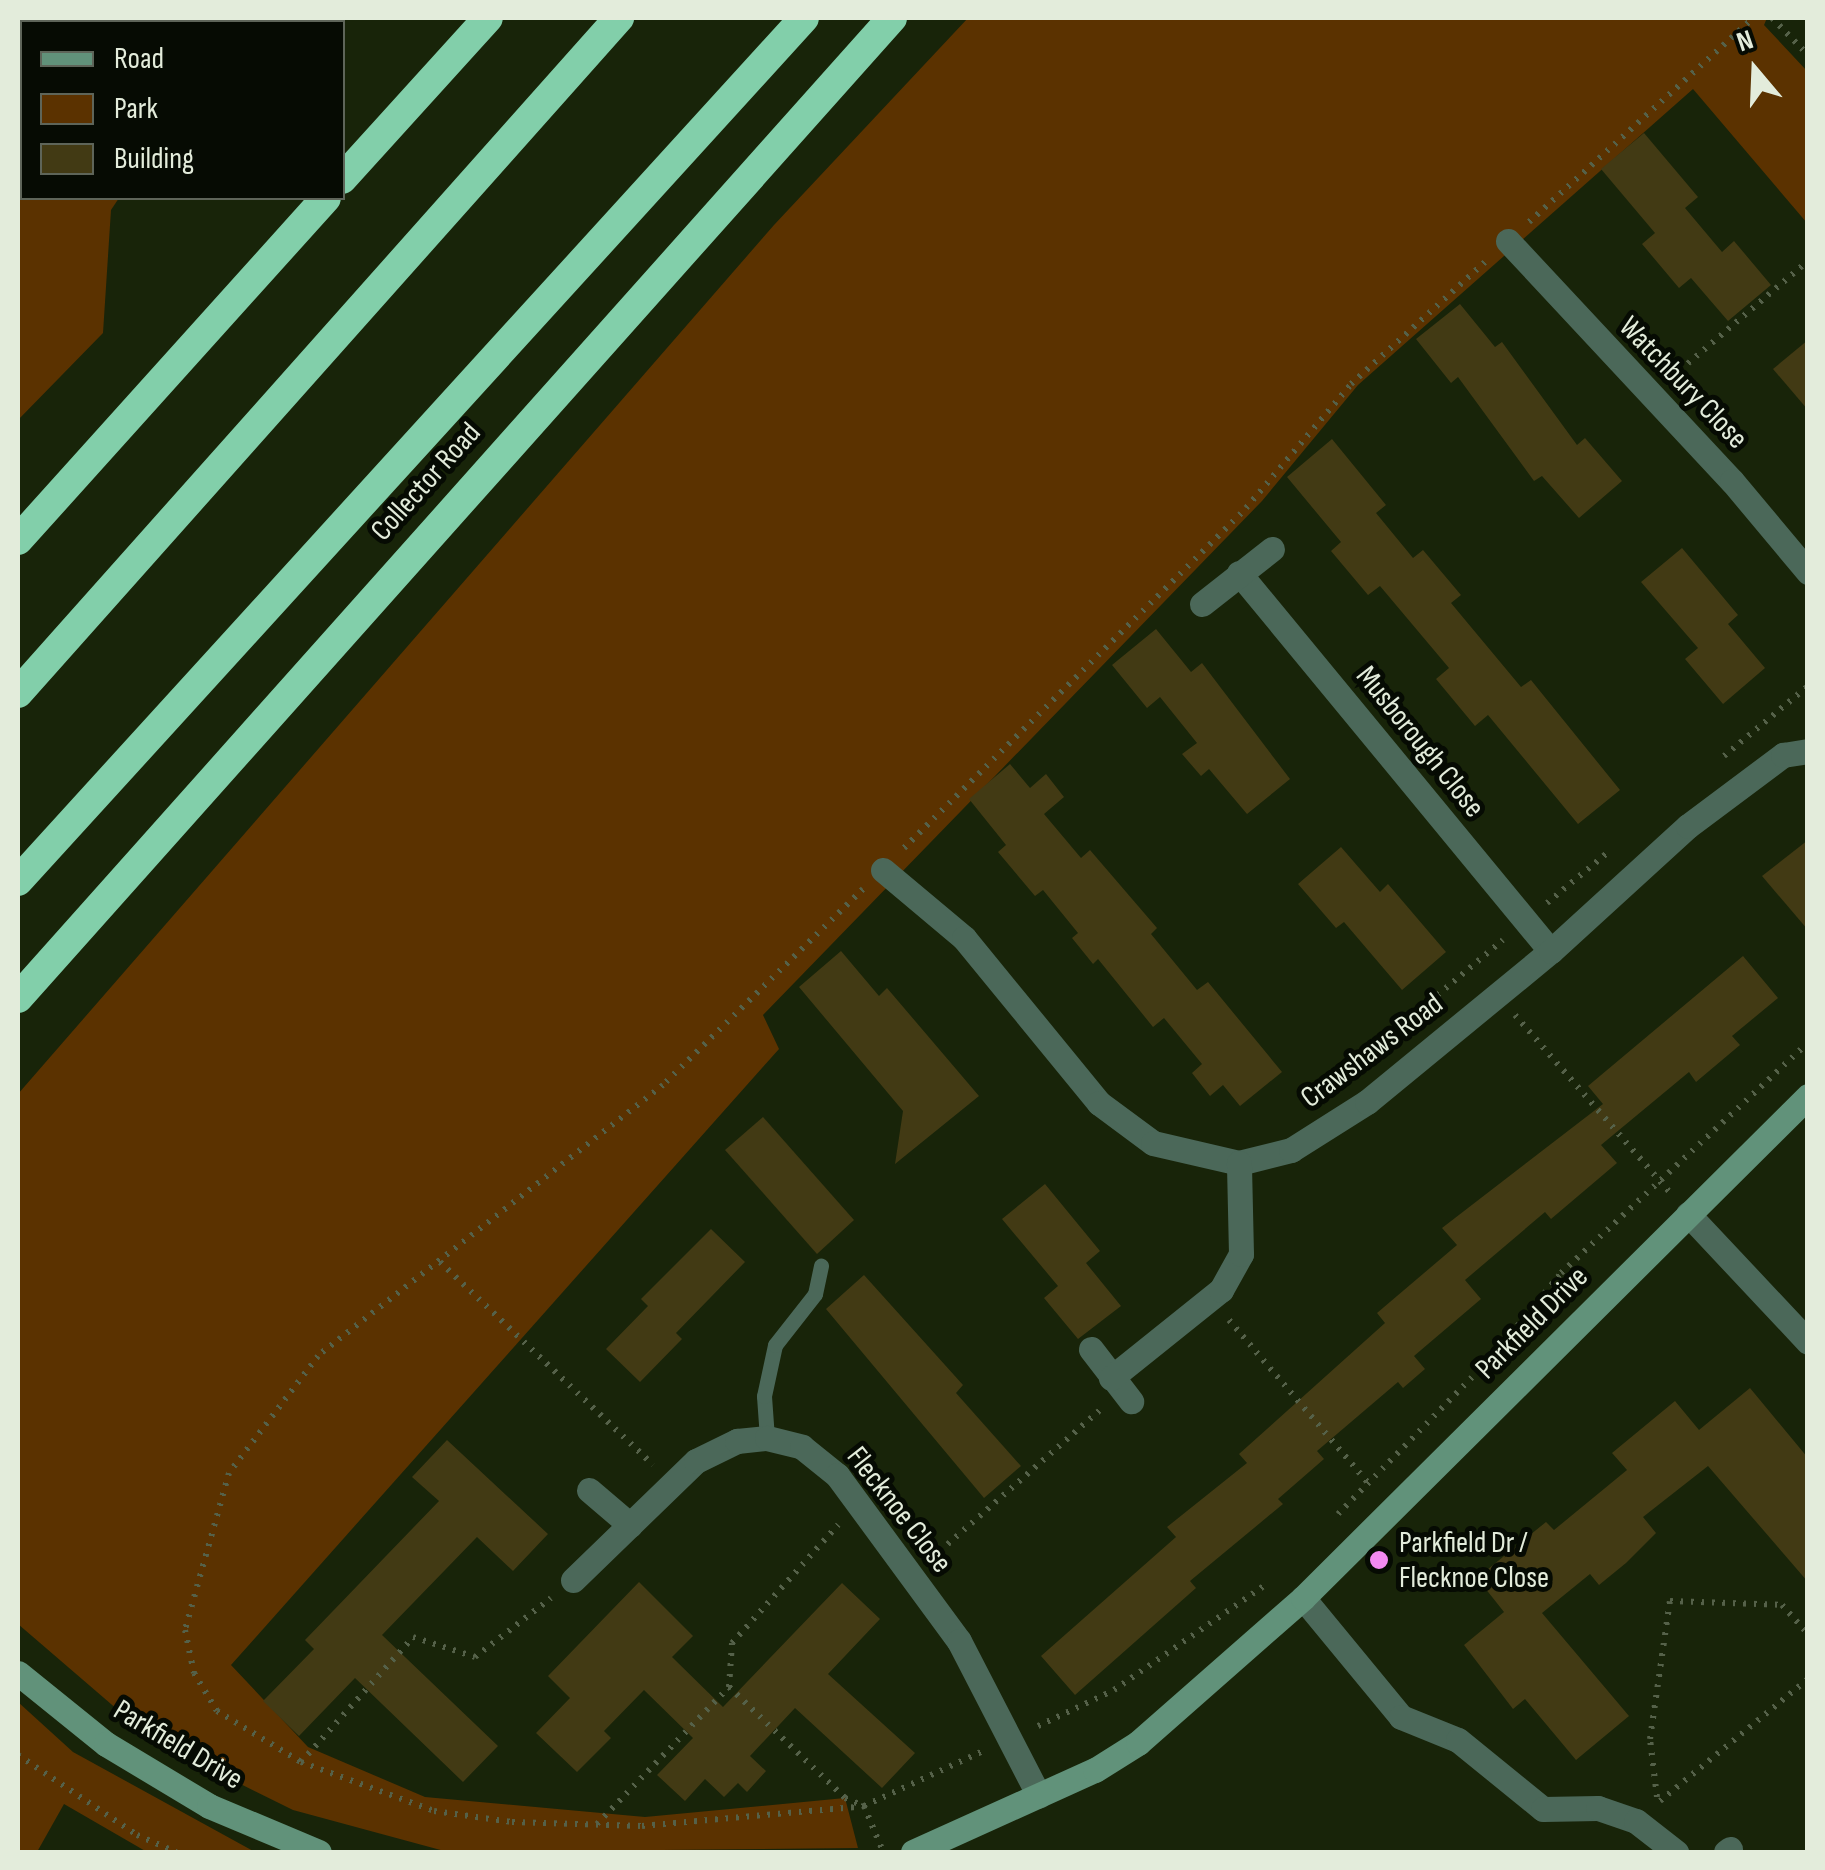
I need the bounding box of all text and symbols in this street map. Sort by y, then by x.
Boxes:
legend [20,20,345,200]
north arrow [1705,20,1805,120]
text: N [1733,23,1758,59]
text: Road [114,41,164,77]
text: Park [114,91,158,127]
text: Building [114,141,194,177]
street label: Watchbury Close [1611,309,1755,457]
street label: Collector Road [364,416,488,548]
street label: Musborough Close [1348,659,1492,825]
street label: Crawshaws Road [1294,986,1450,1116]
street label: Parkfield Drive [1468,1259,1596,1387]
street label: Flecknoe Close [839,1440,959,1580]
place label: Parkfield Dr / Flecknoe Close [1399,1525,1549,1596]
marker: Parkfield Dr / Flecknoe Close [1368,1549,1390,1571]
street label: Parkfield Drive [107,1692,249,1798]

